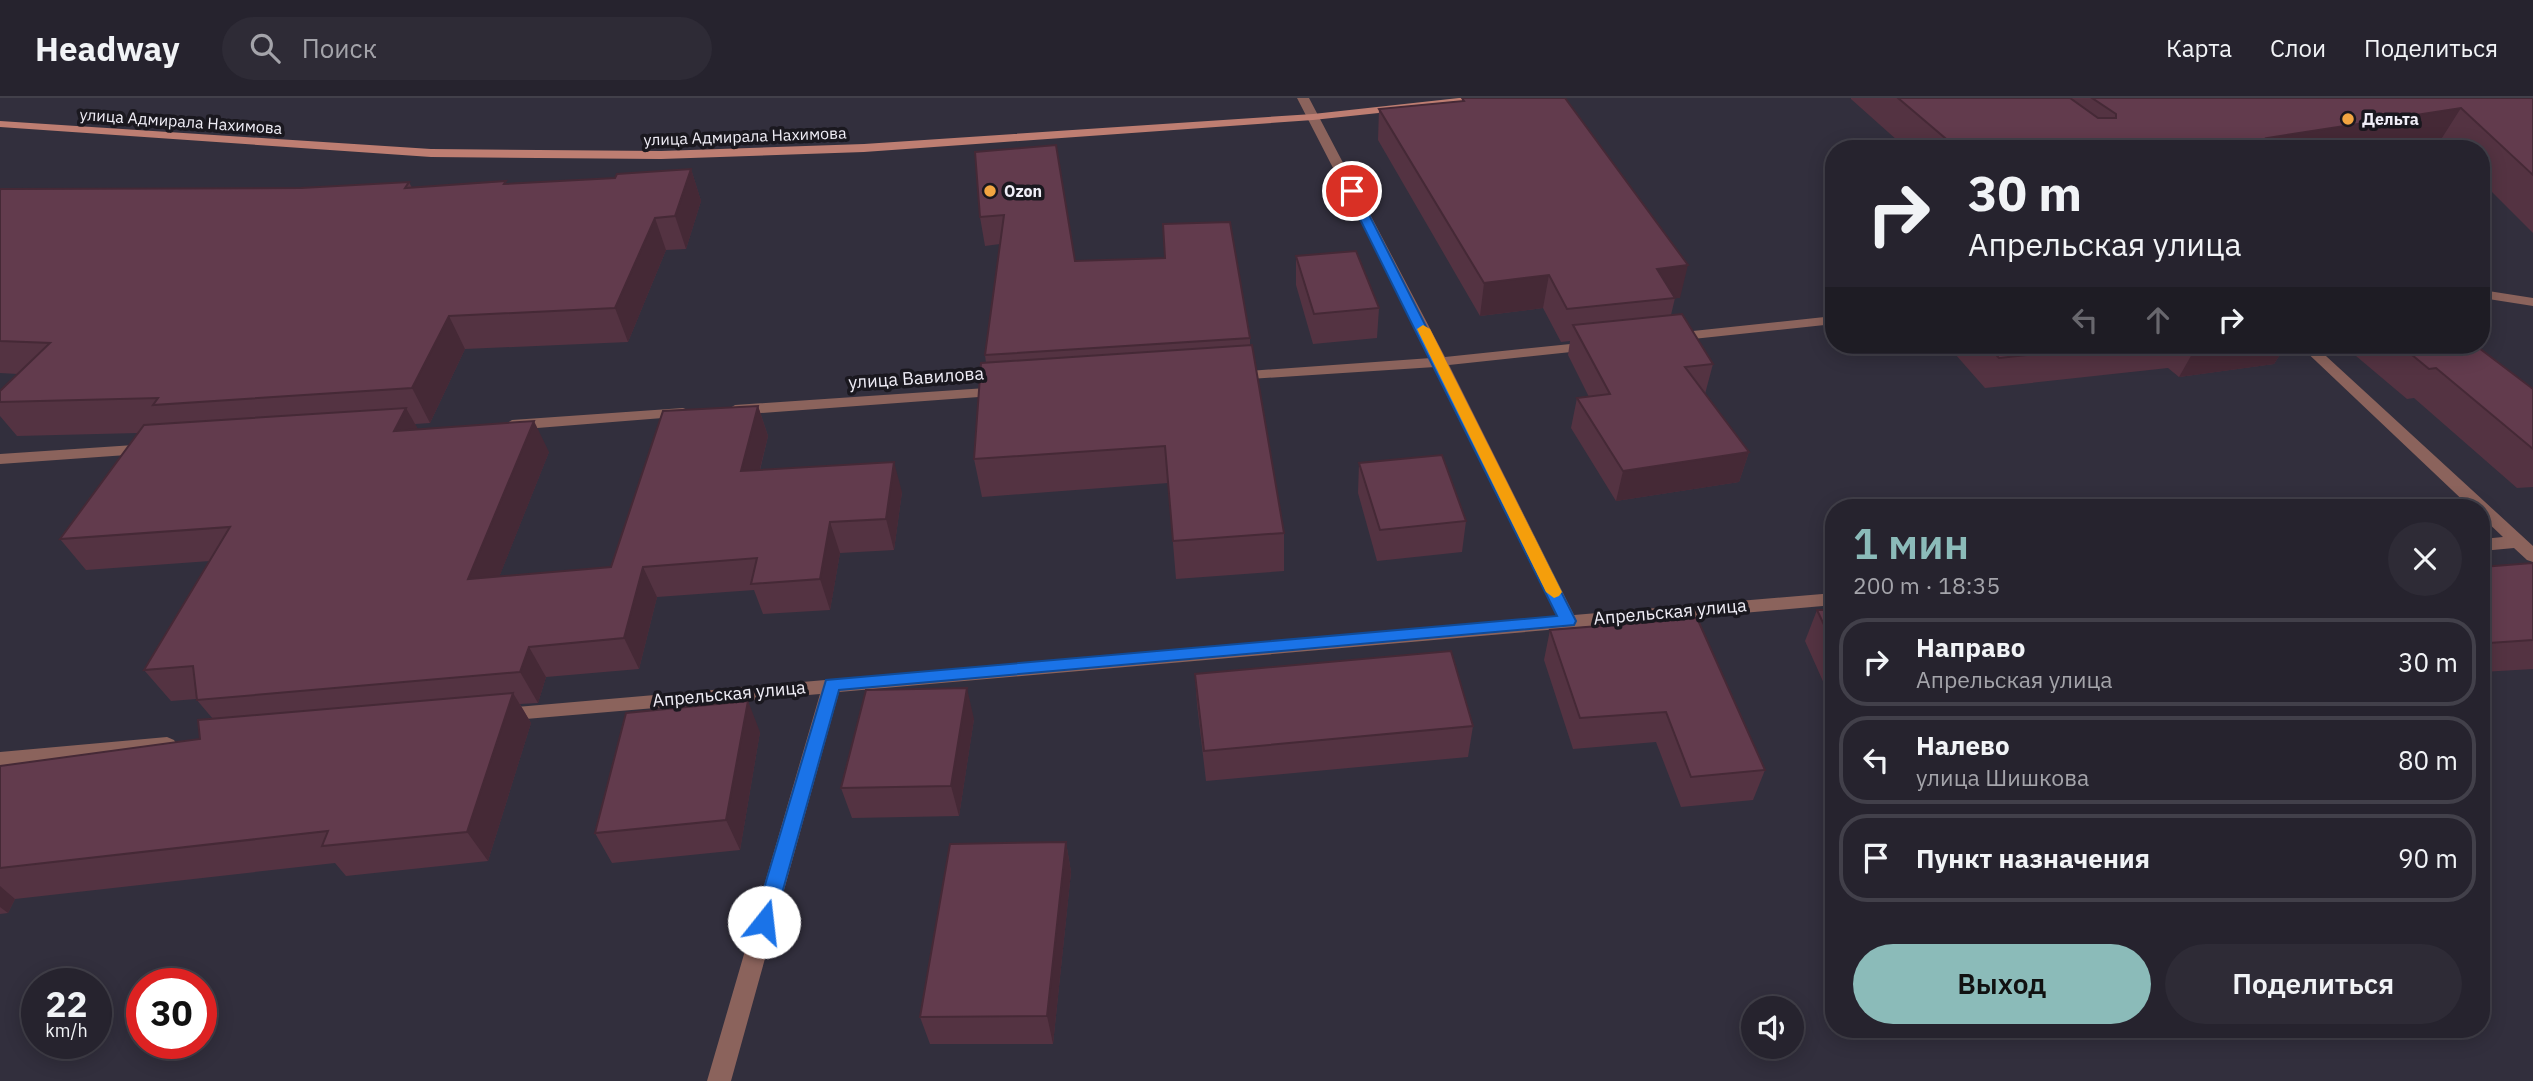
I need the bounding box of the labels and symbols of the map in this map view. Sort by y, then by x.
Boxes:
street label: улица Адмирала Нахимова [79,104,283,138]
place label: Дельта [2362,109,2419,129]
marker: Дельта [2340,111,2356,127]
street label: улица Адмирала Нахимова [643,122,847,150]
pin [1322,161,1382,221]
place label: Ozon [1004,181,1042,201]
marker: Ozon [982,183,998,199]
street label: улица Вавилова [847,361,985,394]
street label: Апрельская улица [1592,593,1748,630]
street label: Апрельская улица [651,675,807,712]
position arrow [727,885,801,959]
speed limit sign: 30 [126,968,217,1059]

